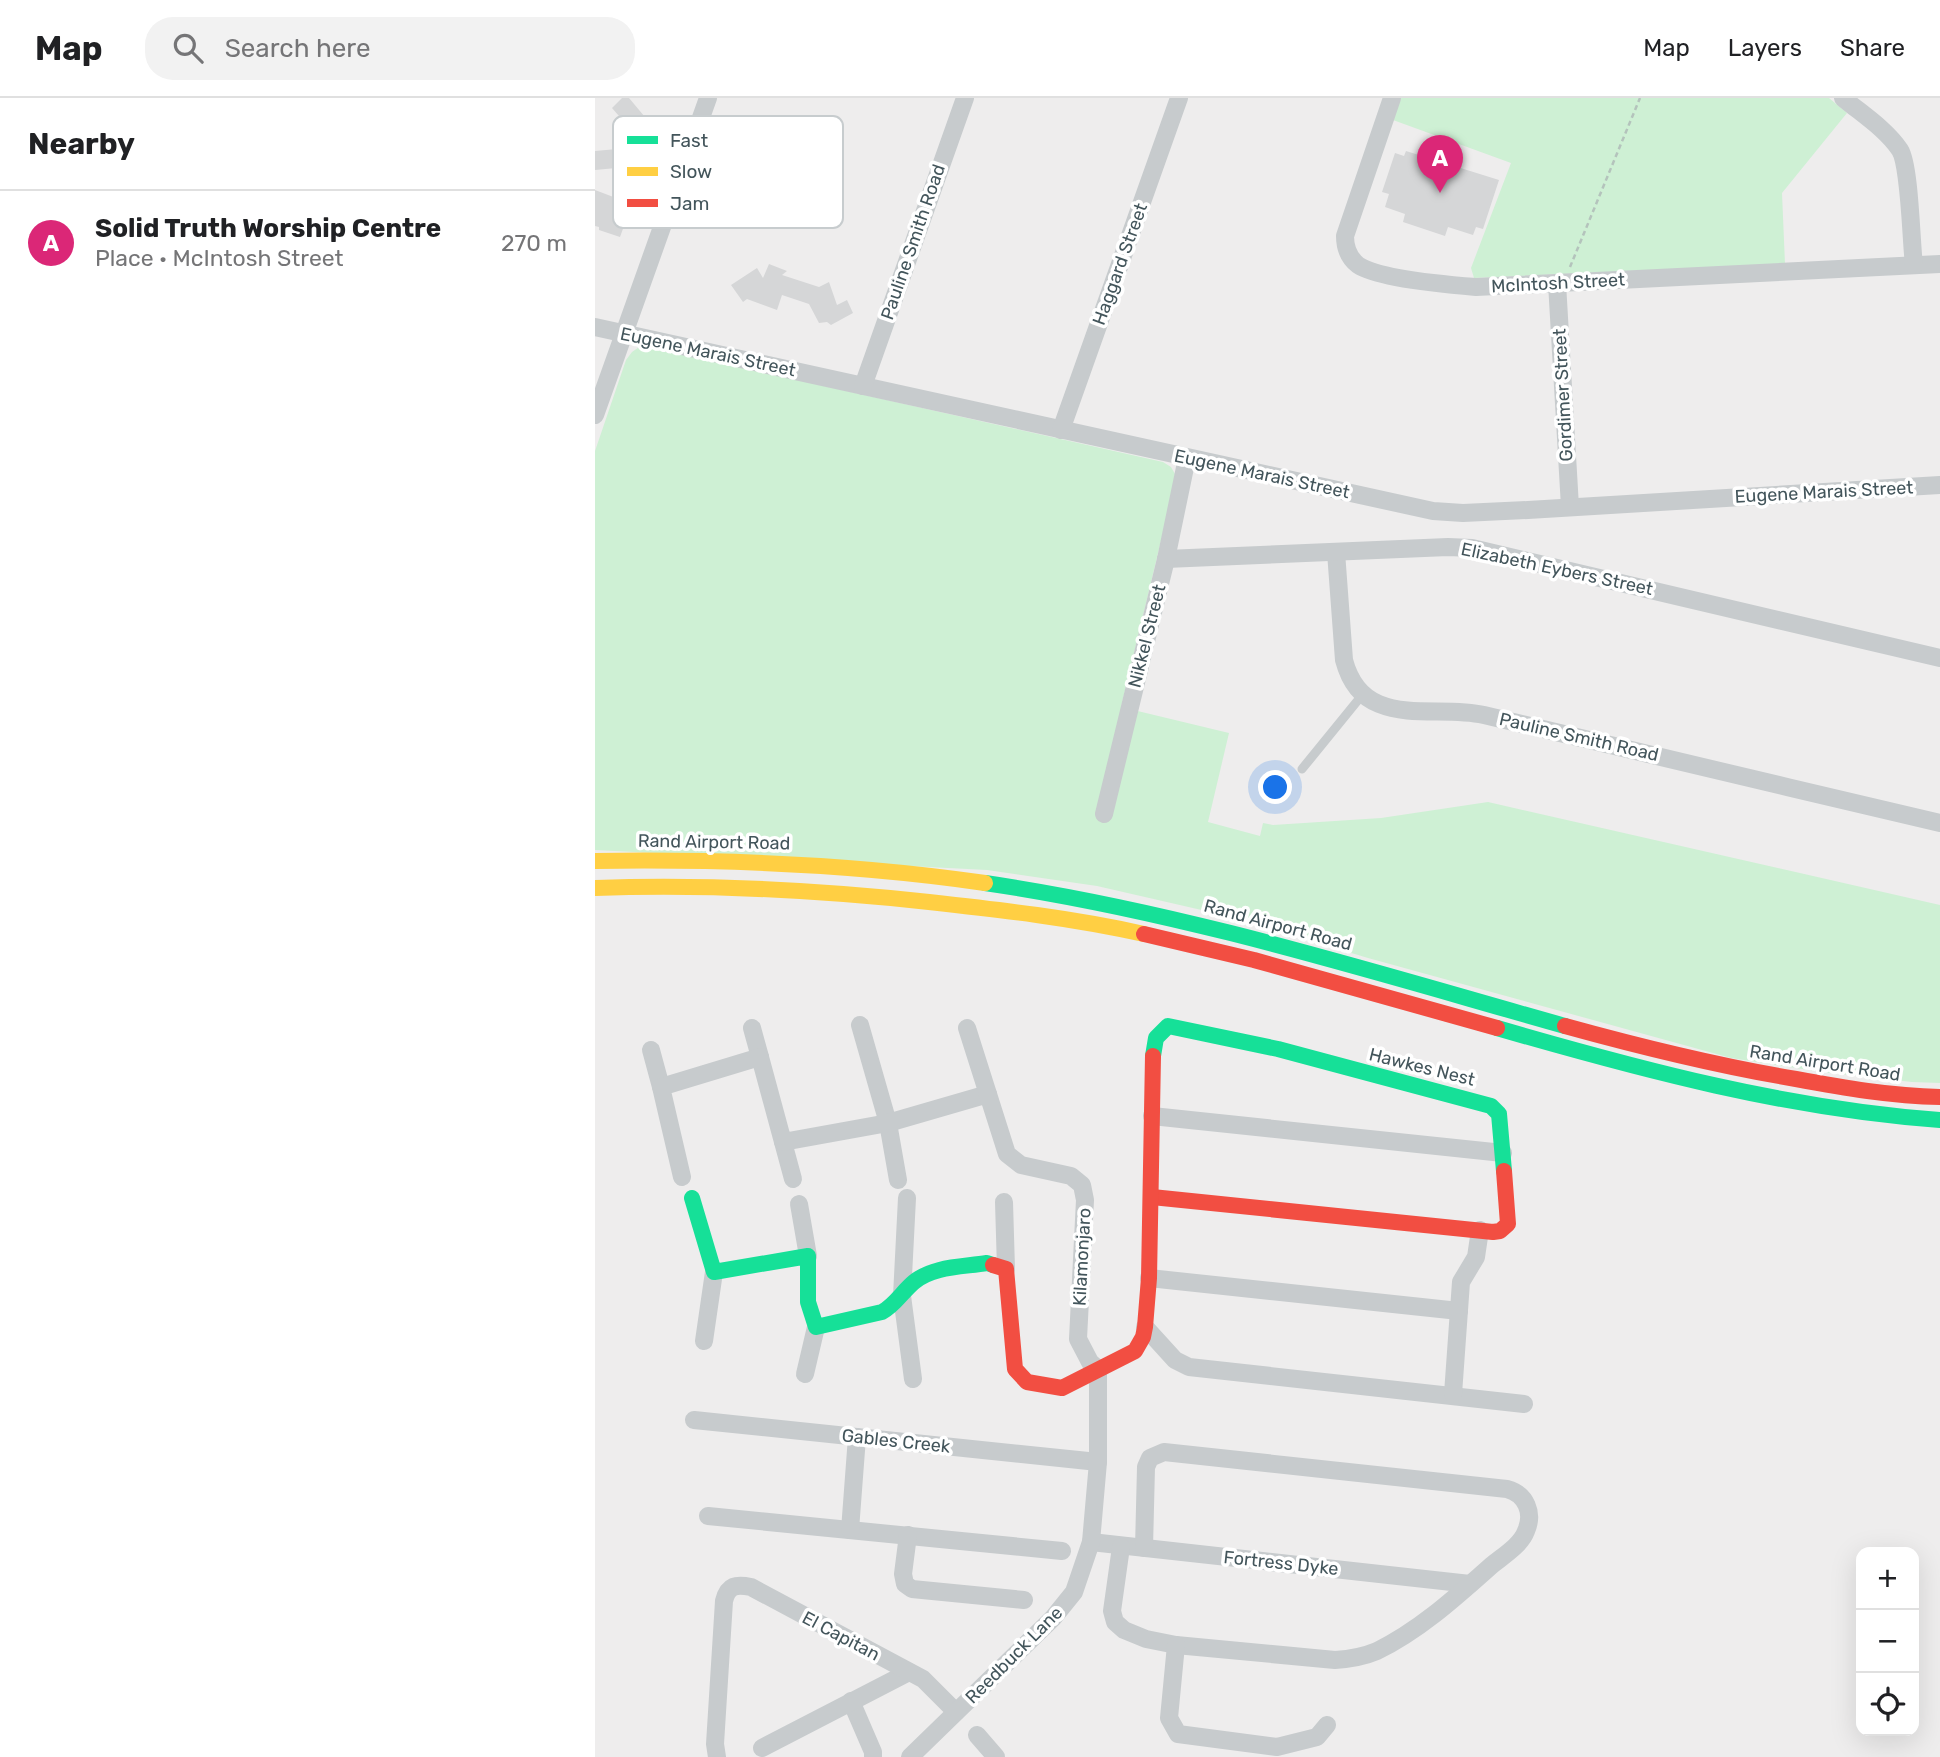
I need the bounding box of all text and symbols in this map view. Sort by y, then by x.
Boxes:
search box [145,17,635,80]
text: Map [35,29,103,68]
icon: search [169,29,207,67]
text: Search here [225,33,370,64]
text: Map [1643,34,1690,62]
text: Layers [1728,34,1802,62]
text: Share [1840,34,1905,62]
legend [613,116,843,228]
text: Nearby [28,126,135,162]
text: Fast [670,129,709,152]
pin: A [1417,135,1463,193]
text: Slow [670,160,712,183]
street label: Pauline Smith Road [876,161,950,323]
text: Jam [670,192,709,215]
street label: Haggard Street [1088,200,1152,328]
text: Solid Truth Worship Centre [95,213,441,244]
text: A [43,229,59,257]
text: 270 m [501,229,567,257]
text: Place · McIntosh Street [95,244,344,272]
street label: McIntosh Street [1491,269,1625,297]
street label: Eugene Marais Street [618,323,798,381]
street label: Gordimer Street [1549,328,1577,462]
street label: Eugene Marais Street [1172,445,1352,503]
street label: Eugene Marais Street [1734,476,1914,508]
street label: Elizabeth Eybers Street [1459,538,1655,600]
street label: Nikkel Street [1124,582,1170,690]
street label: Pauline Smith Road [1497,708,1661,766]
your location [1258,770,1292,804]
street label: Rand Airport Road [638,830,790,854]
street label: Rand Airport Road [1201,895,1355,955]
street label: Rand Airport Road [1748,1040,1902,1086]
street label: Hawkes Nest [1367,1043,1477,1091]
street label: Kilamonjaro [1068,1207,1096,1307]
street label: Gables Creek [841,1424,952,1458]
street label: Fortress Dyke [1223,1546,1339,1580]
map controls [1856,1547,1919,1736]
button: + [1856,1547,1919,1610]
street label: Reedbuck Lane [961,1602,1067,1708]
street label: El Capitan [798,1606,884,1666]
button: − [1856,1610,1919,1673]
button: locate [1856,1673,1919,1736]

